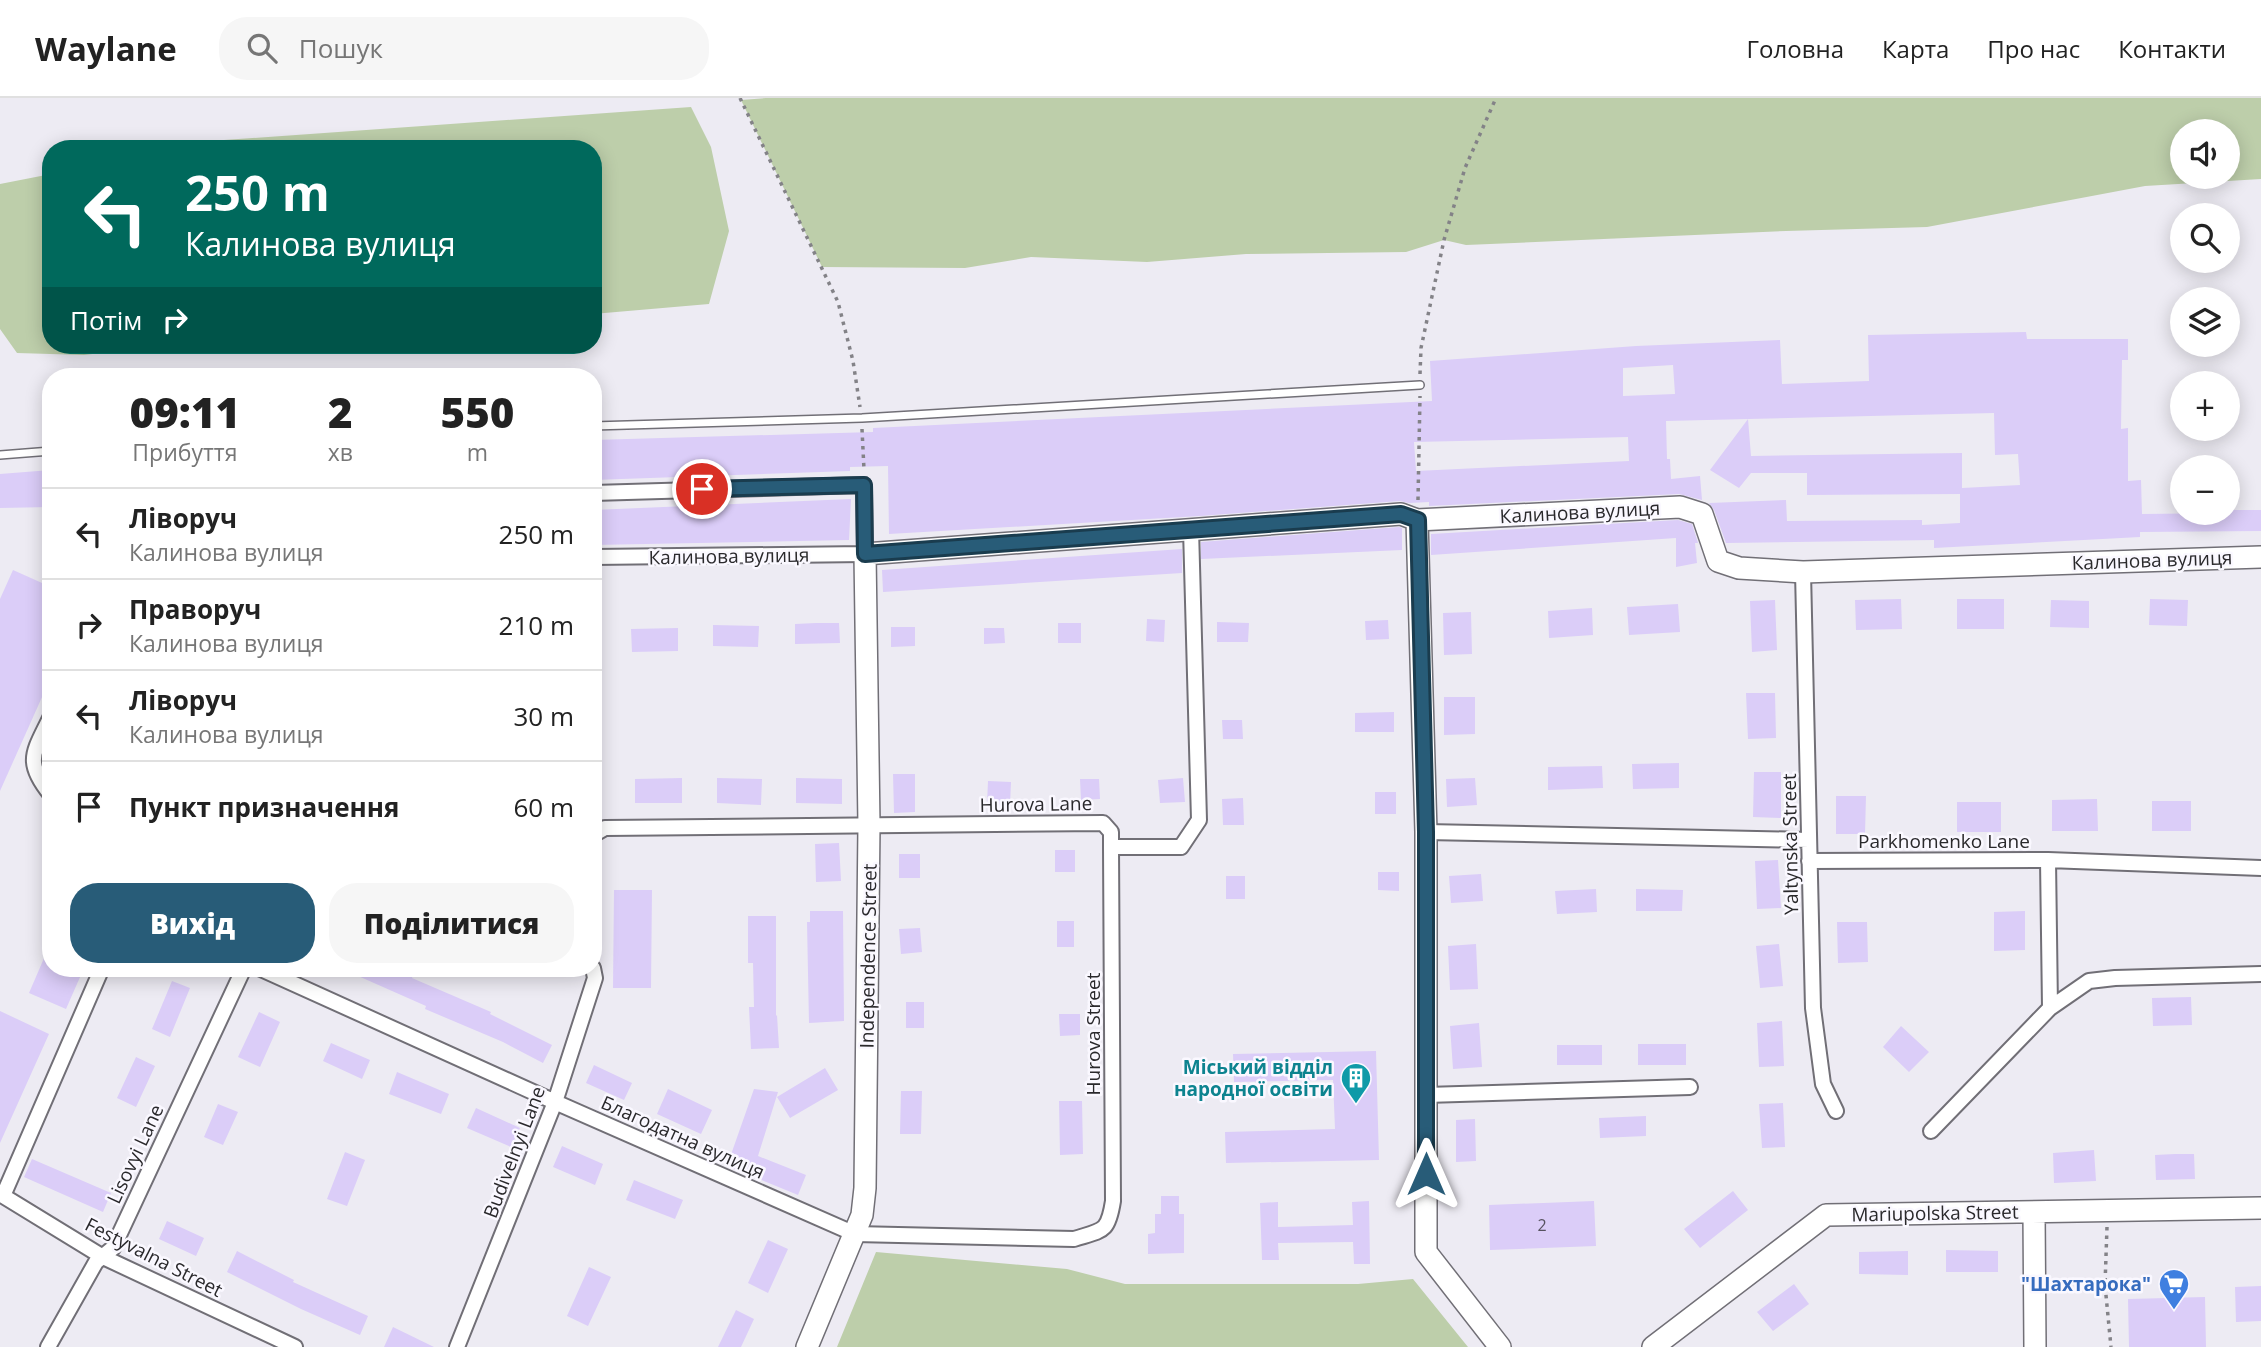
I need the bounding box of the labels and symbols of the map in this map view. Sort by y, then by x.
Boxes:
pin [672,459,732,519]
street label: Калинова вулиця [1499,495,1661,529]
street label: Калинова вулиця [648,542,810,570]
street label: Калинова вулиця [2071,544,2233,576]
street label: Yaltynska Street [1776,773,1804,915]
street label: Hurova Lane [979,790,1093,818]
street label: Parkhomenko Lane [1858,828,2030,854]
street label: Independence Street [853,863,883,1049]
street label: Hurova Street [1080,972,1106,1095]
place label: Міський відділ народної освіти [1174,1054,1333,1102]
building icon: Міський відділ народної освіти [1339,1061,1373,1105]
street label: Budivelnyi Lane [477,1082,551,1222]
street label: Благодатна вулиця [597,1089,769,1185]
street label: Lisovyi Lane [101,1100,169,1208]
position arrow [1389,1137,1463,1211]
street label: Mariupolska Street [1851,1199,2019,1227]
street label: Festyvalna Street [81,1211,227,1303]
house number: 2 [1537,1214,1547,1236]
supermarket icon: "Шахтарока" [2157,1267,2191,1311]
place label: "Шахтарока" [2021,1271,2151,1297]

